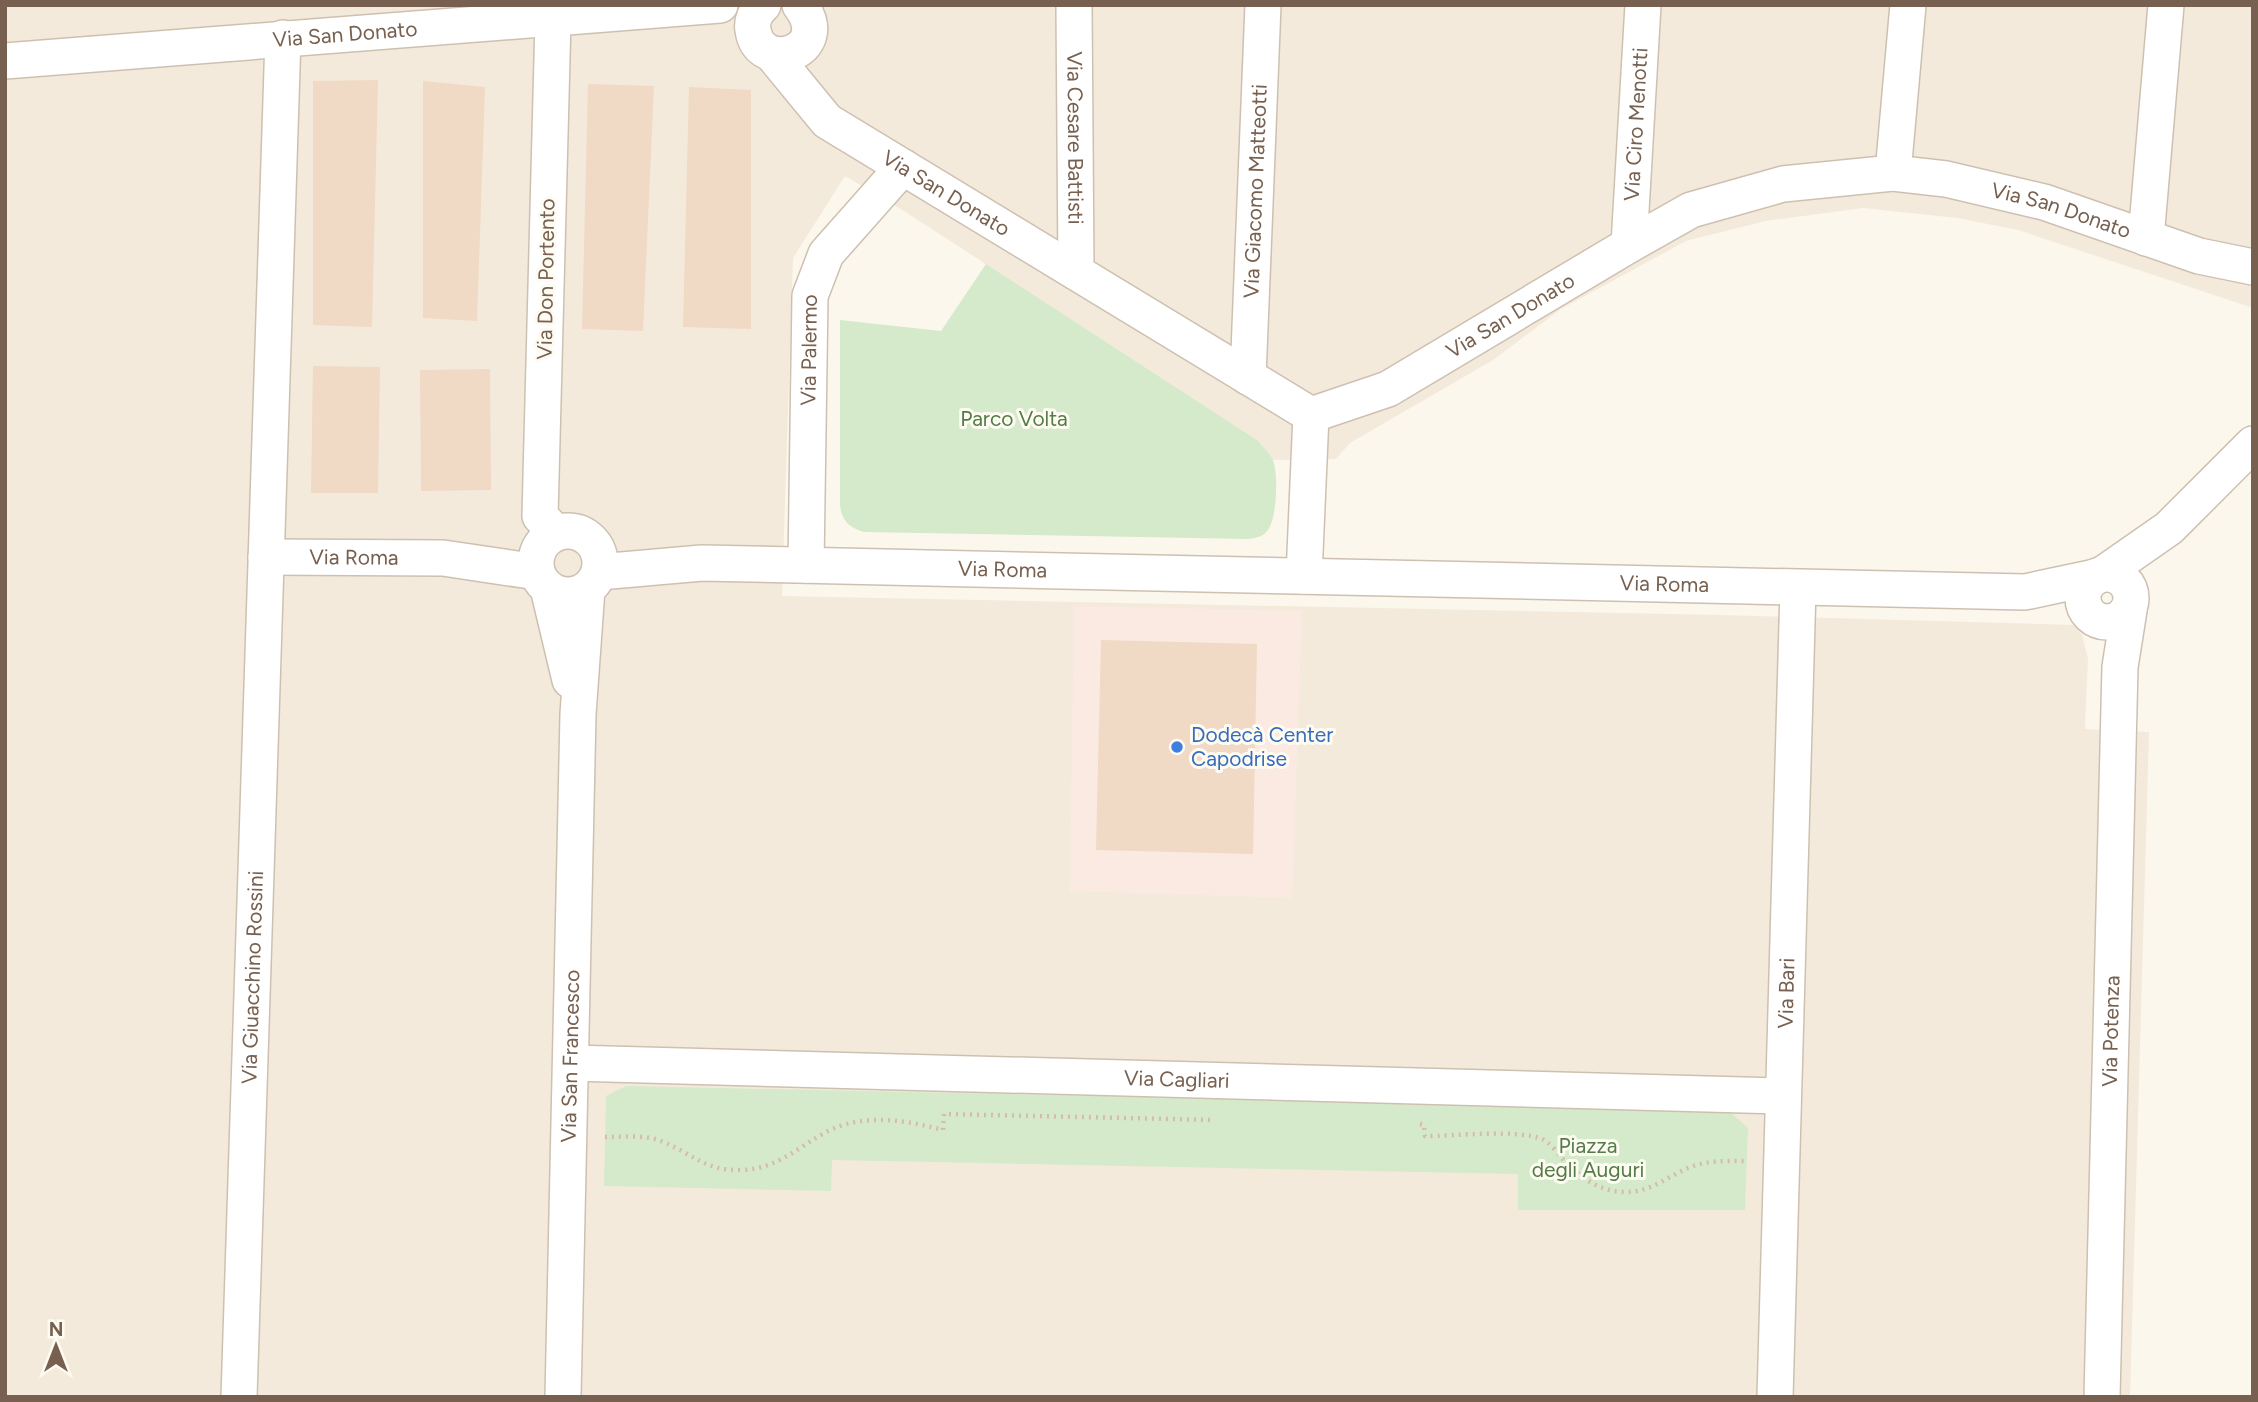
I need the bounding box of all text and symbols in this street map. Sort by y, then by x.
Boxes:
street label: Via San Donato [272,16,418,52]
street label: Via Ciro Menotti [1619,47,1653,202]
street label: Via Cesare Battisti [1062,51,1089,225]
street label: Via Giacomo Matteotti [1238,83,1272,299]
street label: Via San Donato [878,145,1015,241]
street label: Via San Donato [1989,177,2134,243]
street label: Via Don Portento [532,198,559,360]
street label: Via San Donato [1442,267,1579,363]
street label: Via Palermo [795,294,822,406]
park label: Parco Volta [960,406,1068,431]
street label: Via Roma [309,544,399,570]
street label: Via Roma [958,556,1047,583]
street label: Via Roma [1619,570,1709,597]
place label: Dodecà Center Capodrise [1191,722,1333,771]
marker: Dodecà Center Capodrise [1169,739,1185,755]
street label: Via Giuacchino Rossini [236,870,268,1084]
street label: Via Bari [1772,957,1799,1029]
street label: Via San Francesco [556,969,584,1143]
street label: Via Potenza [2097,975,2124,1087]
street label: Via Cagliari [1124,1065,1230,1093]
park label: Piazza degli Auguri [1532,1133,1644,1182]
north arrow [21,1311,91,1381]
text: N [49,1318,63,1341]

